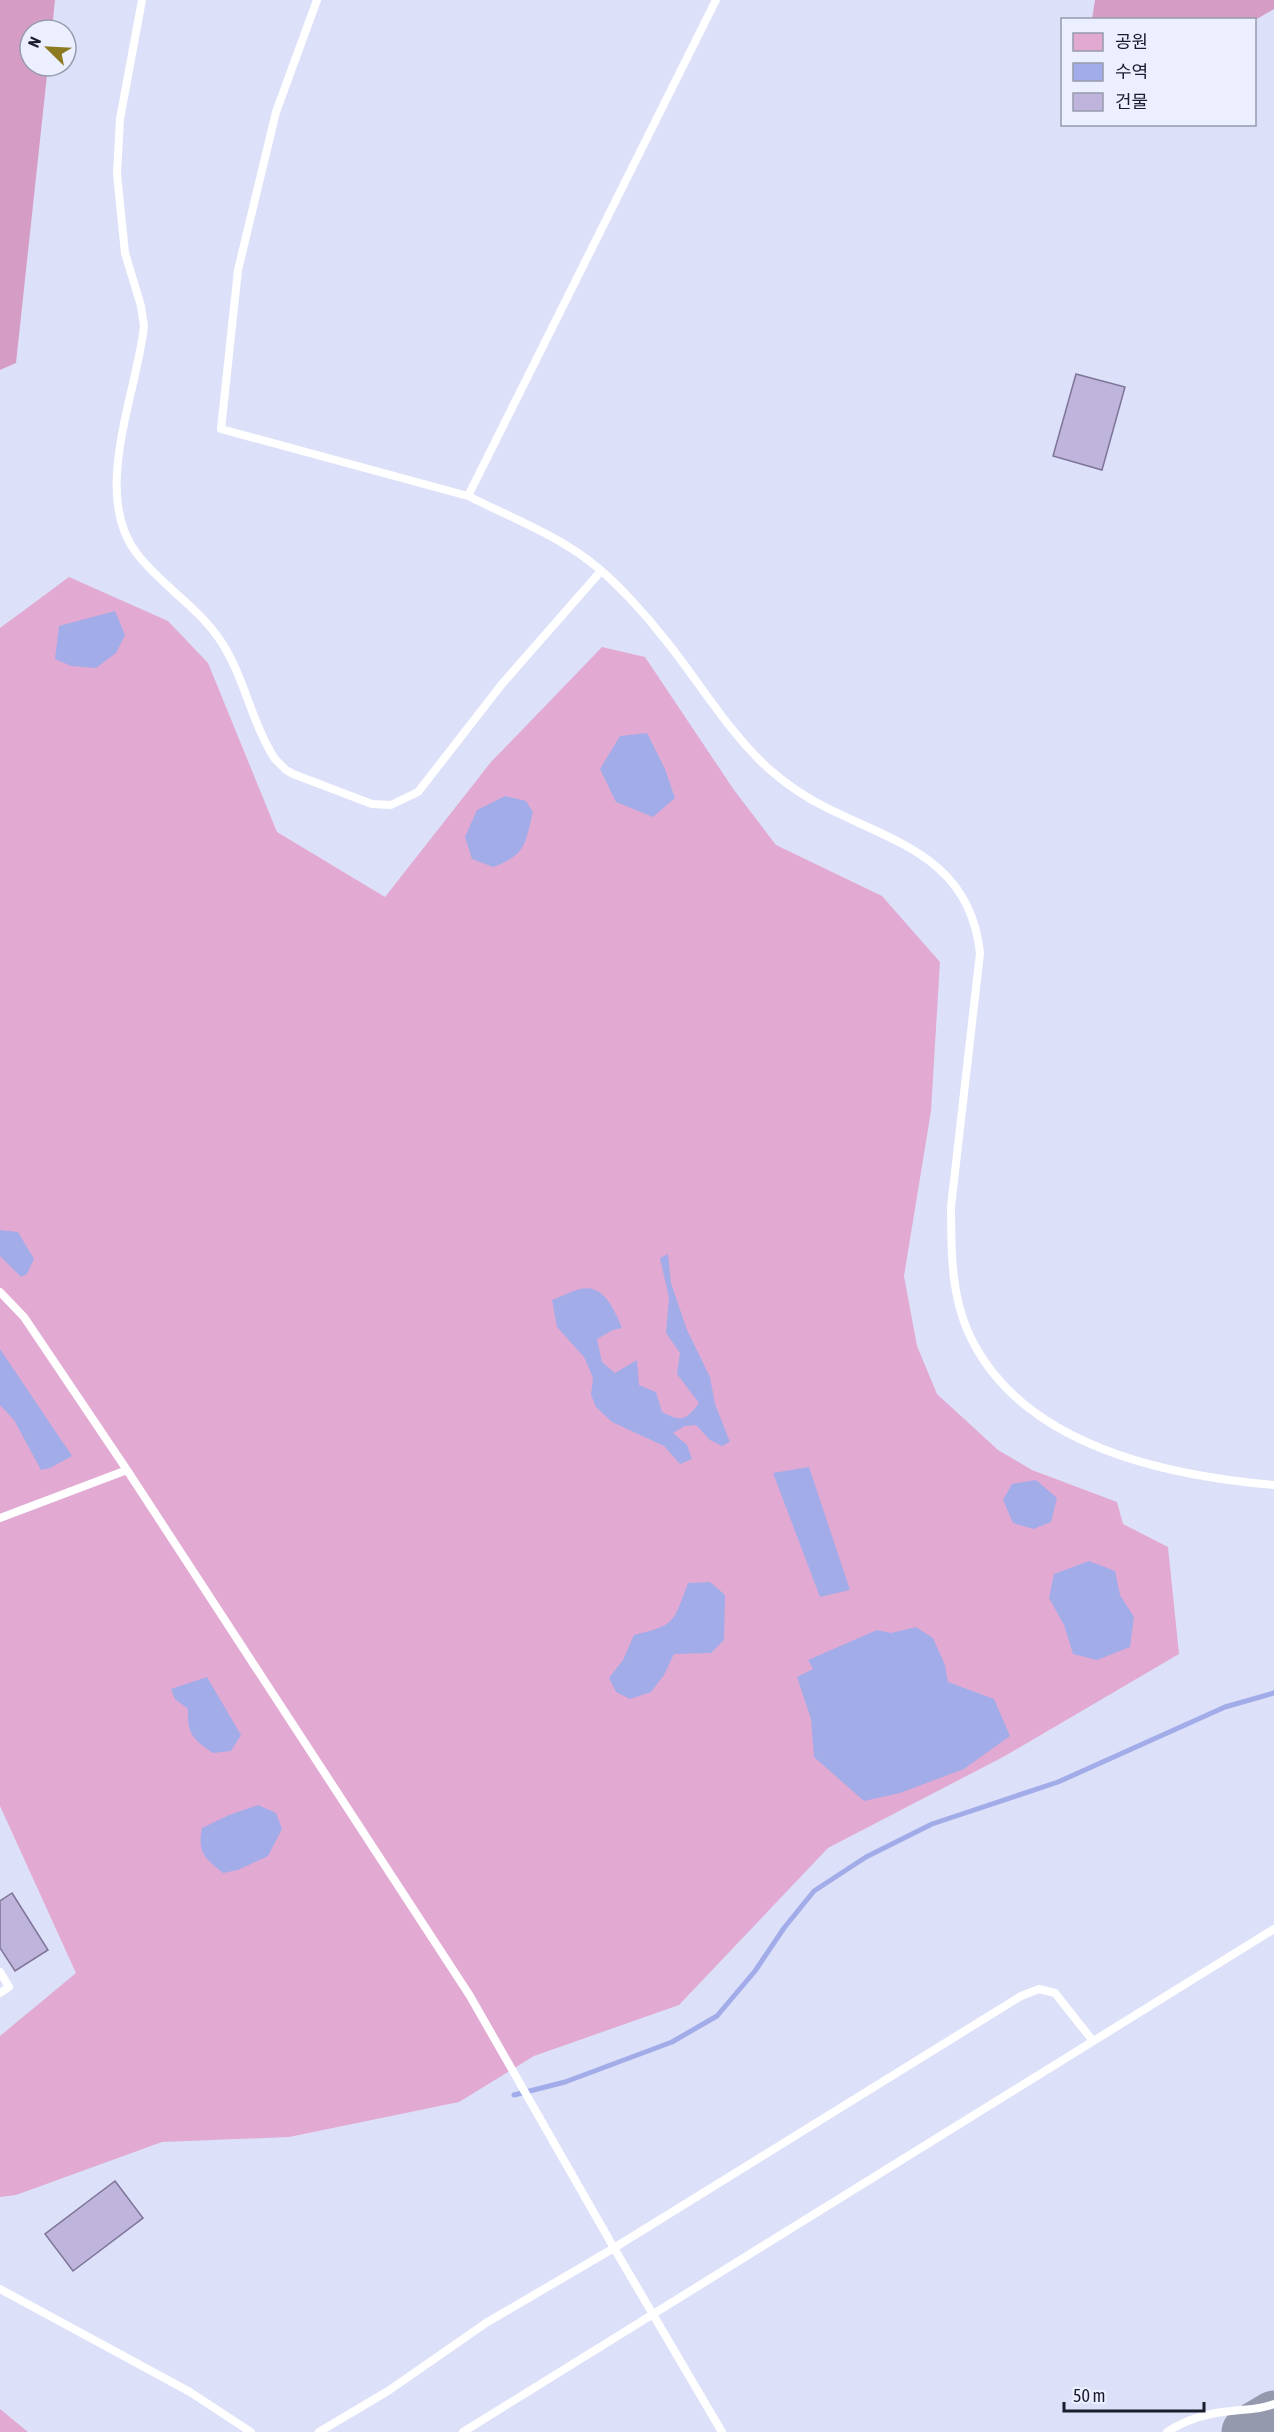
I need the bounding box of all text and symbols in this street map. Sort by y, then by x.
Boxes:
north arrow [18,18,78,78]
legend [1061,18,1256,126]
text: 공원 [1115,31,1148,52]
text: N [24,34,44,50]
text: 수역 [1115,61,1148,82]
text: 건물 [1115,91,1148,112]
scale bar [1064,2375,1204,2413]
text: 50 m [1073,2385,1105,2406]

